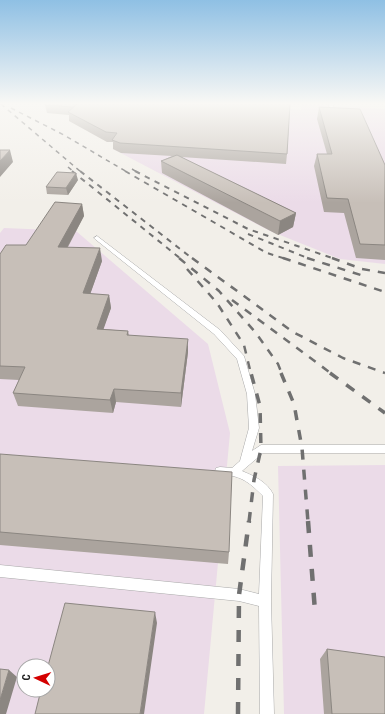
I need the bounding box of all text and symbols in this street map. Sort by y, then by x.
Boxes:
north arrow [16,658,56,698]
text: С [20,674,33,681]

